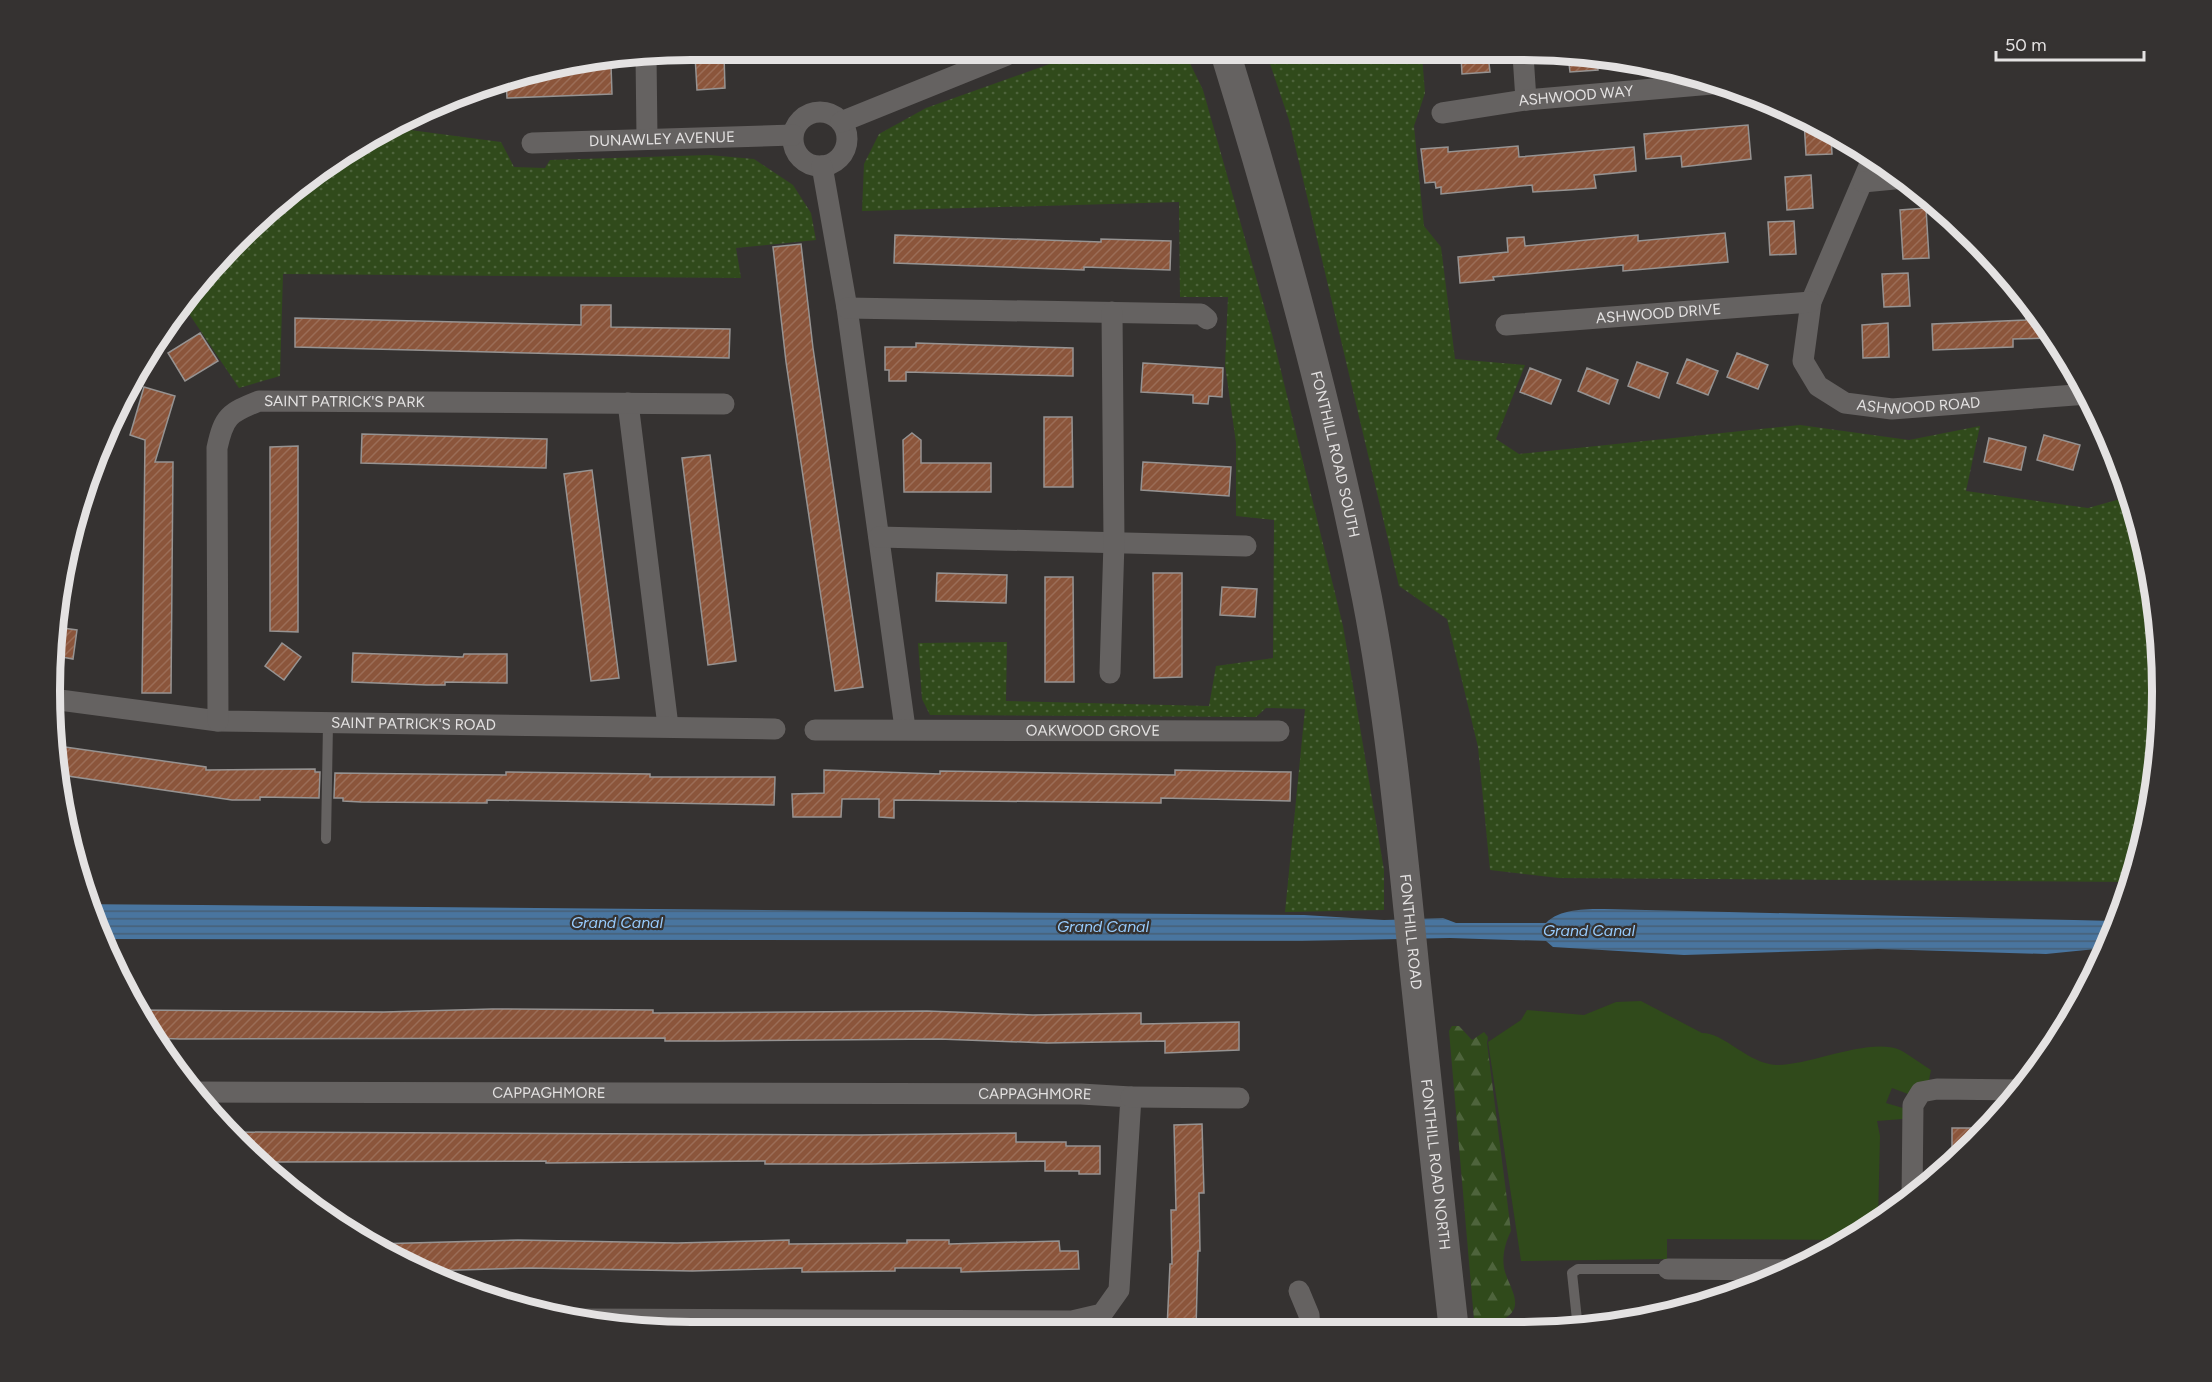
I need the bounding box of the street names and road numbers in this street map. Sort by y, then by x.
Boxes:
street label: ASHWOOD WAY [1517,82,1634,110]
street label: DUNAWLEY AVENUE [589,128,735,150]
street label: ASHWOOD DRIVE [1595,300,1722,327]
street label: FONTHILL ROAD SOUTH [1307,369,1363,539]
street label: SAINT PATRICK'S PARK [264,392,426,411]
street label: ASHWOOD ROAD [1856,393,1981,418]
street label: SAINT PATRICK'S ROAD [331,714,496,734]
street label: OAKWOOD GROVE [1026,721,1160,740]
street label: FONTHILL ROAD [1396,873,1426,990]
street label: FONTHILL ROAD NORTH [1417,1078,1454,1251]
street label: CAPPAGHMORE [492,1084,606,1102]
street label: CAPPAGHMORE [978,1085,1092,1104]

